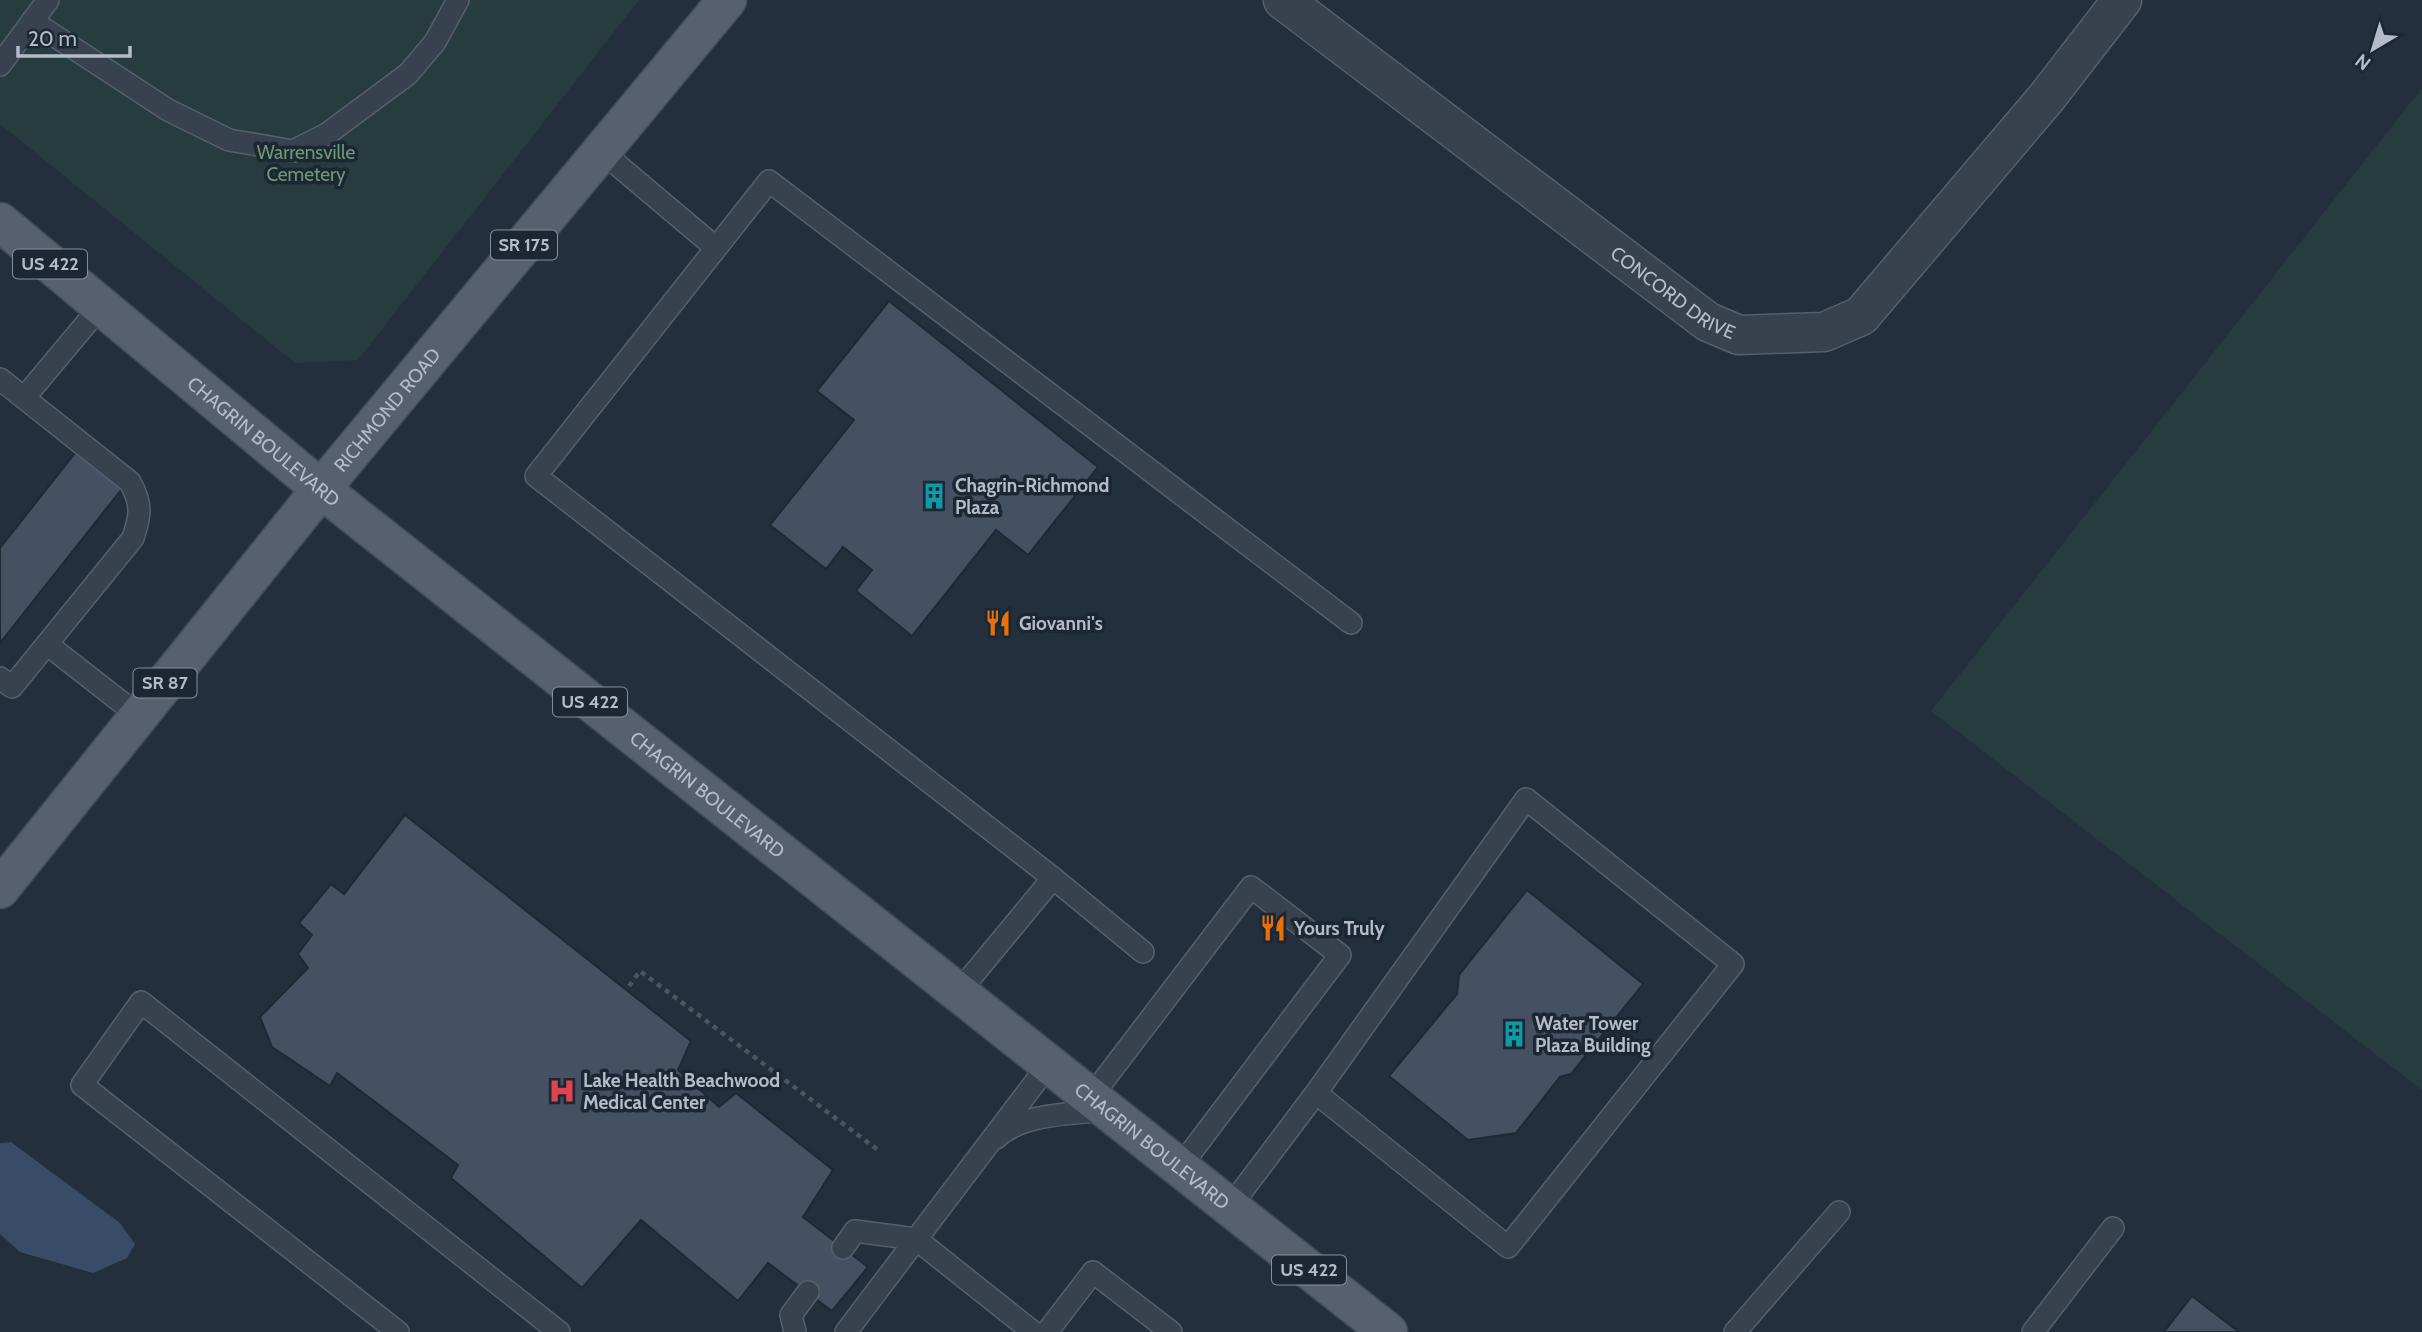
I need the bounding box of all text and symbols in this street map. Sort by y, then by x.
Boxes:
scale bar [18,14,130,58]
north arrow [2338,14,2408,84]
text: 20 m [28,26,77,51]
text: N [2350,49,2375,75]
park label: Warrensville Cemetery [257,141,355,186]
road number: SR 175 [491,230,557,260]
street label: CONCORD DRIVE [1606,241,1739,344]
road number: US 422 [13,250,87,278]
street label: RICHMOND ROAD [329,343,445,477]
street label: CHAGRIN BOULEVARD [183,372,344,511]
place label: Chagrin-Richmond Plaza [955,474,1109,519]
building icon: Chagrin-Richmond Plaza [919,481,949,511]
restaurant icon: Giovanni's [983,608,1013,638]
place label: Giovanni's [1019,612,1103,635]
road number: SR 87 [134,668,196,698]
road number: US 422 [553,688,627,716]
street label: CHAGRIN BOULEVARD [625,726,789,863]
restaurant icon: Yours Truly [1258,913,1288,943]
place label: Yours Truly [1293,917,1385,940]
place label: Water Tower Plaza Building [1535,1012,1651,1057]
building icon: Water Tower Plaza Building [1499,1019,1529,1049]
place label: Lake Health Beachwood Medical Center [583,1069,780,1114]
hospital icon: Lake Health Beachwood Medical Center [547,1076,577,1106]
street label: CHAGRIN BOULEVARD [1070,1078,1234,1215]
road number: US 422 [1272,1255,1346,1284]

